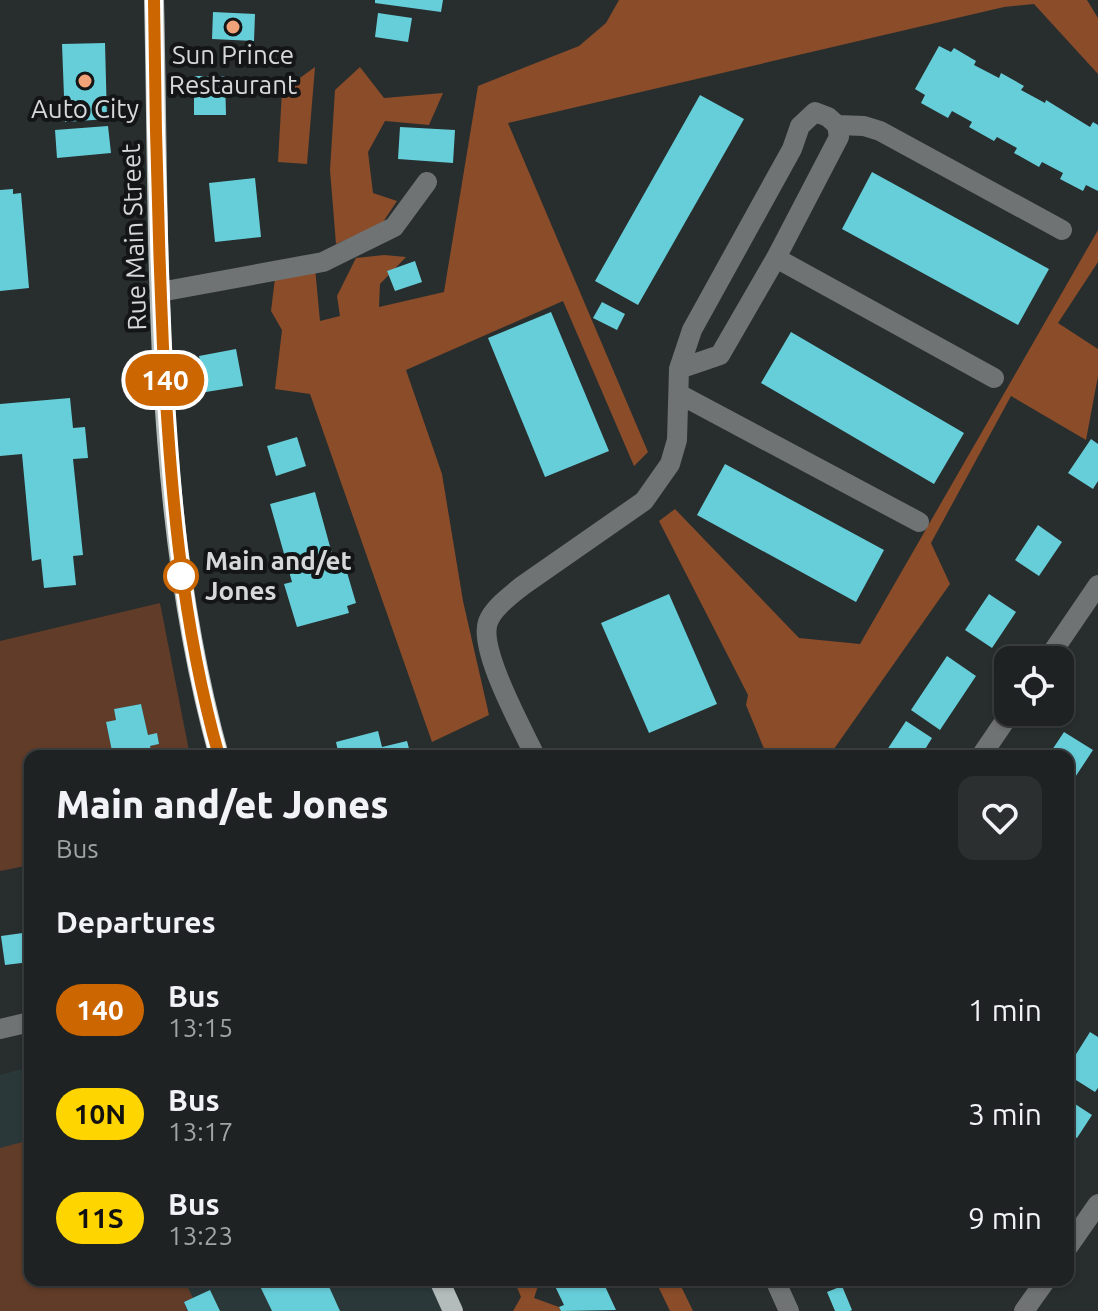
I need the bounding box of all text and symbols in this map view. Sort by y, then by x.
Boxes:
marker: Sun Prince Restaurant [224,18,242,36]
place label: Sun Prince Restaurant [169,40,297,99]
marker: Auto City [76,72,94,90]
place label: Auto City [31,94,139,123]
street label: Rue Main Street [116,143,151,331]
line badge: 140 [119,354,211,406]
text: 140 [141,364,189,395]
place label: Main and/et Jones [205,546,352,605]
marker: Main and/et Jones [164,559,198,593]
map controls [994,646,1074,726]
button: locate [994,646,1074,726]
button: heart [958,776,1042,860]
text: Main and/et Jones [56,783,389,825]
text: Bus [56,834,99,863]
text: Departures [56,905,216,939]
text: Bus [168,979,220,1013]
text: 1 min [968,993,1042,1027]
text: 140 [76,994,124,1025]
text: 13:15 [168,1013,233,1042]
text: Bus [168,1083,220,1117]
text: 3 min [968,1097,1042,1131]
text: 10N [74,1098,126,1129]
text: 13:17 [168,1117,233,1146]
text: Bus [168,1187,220,1221]
text: 9 min [968,1201,1042,1235]
text: 11S [76,1202,124,1233]
text: 13:23 [168,1221,233,1250]

